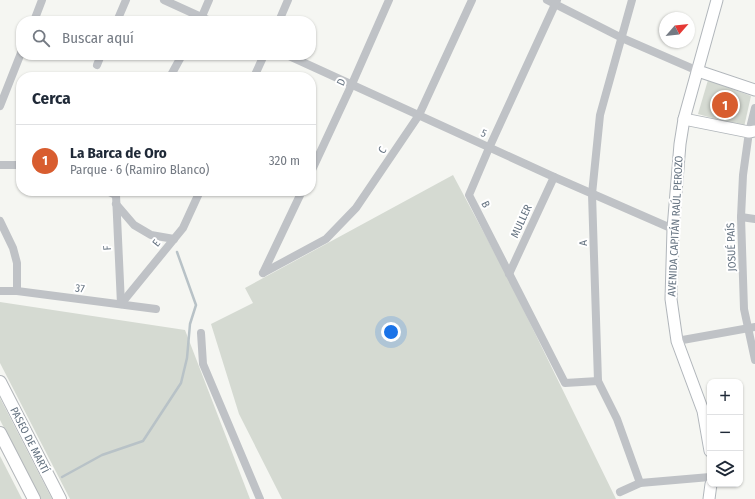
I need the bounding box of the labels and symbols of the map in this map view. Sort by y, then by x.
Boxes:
north arrow [659,12,695,48]
street label: D [334,77,349,88]
pin: 1 [712,90,738,120]
street label: 5 [479,126,489,140]
street label: C [375,144,390,156]
street label: AVENIDA CAPITÁN RAÚL PEROZO [664,155,686,297]
street label: B [478,199,493,210]
street label: MULLER [508,203,535,240]
street label: JOSUÉ PAÍS [723,222,739,272]
street label: E [150,237,163,249]
street label: A [577,240,590,246]
street label: F [101,245,114,251]
street label: 37 [74,281,86,296]
your location [381,322,401,342]
street label: PASEO DE MARTÍ [7,405,53,476]

